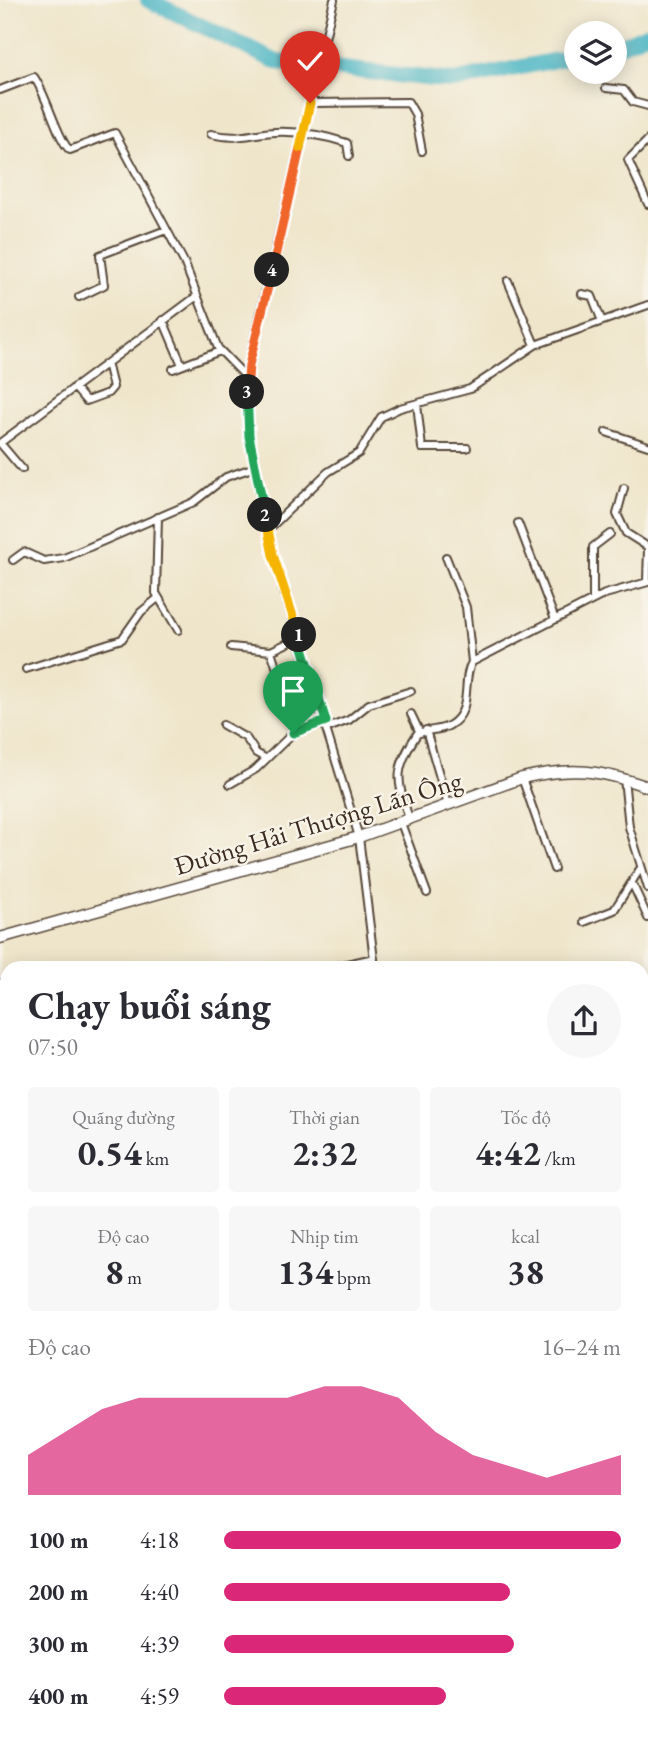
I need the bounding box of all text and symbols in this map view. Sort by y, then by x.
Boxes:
map controls [564,21,627,84]
button: layers [564,21,627,84]
pin [280,31,340,103]
icon: check [291,42,329,80]
pin: 4 [254,252,290,288]
text: 4 [266,257,277,282]
pin: 3 [230,374,264,410]
text: 3 [241,379,252,404]
pin: 2 [247,498,282,532]
text: 2 [259,502,270,527]
pin: 1 [282,618,316,652]
text: 1 [293,622,304,647]
pin [263,661,323,733]
icon: arrive [274,672,312,710]
street label: Đường Hải Thượng Lãn Ông [170,763,466,883]
text: Chạy buổi sáng [28,981,271,1030]
button: share [547,984,621,1058]
text: 07:50 [28,1032,78,1062]
text: Quãng đường [72,1105,175,1130]
text: Thời gian [289,1105,360,1130]
text: Tốc độ [500,1105,551,1130]
text: 0.54 [78,1130,142,1175]
text: 2:32 [292,1130,357,1175]
text: 4:42 [475,1130,541,1175]
text: km [142,1146,169,1171]
text: /km [541,1146,576,1171]
text: Độ cao [98,1224,149,1249]
text: Nhịp tim [290,1224,359,1249]
text: kcal [511,1224,540,1249]
text: 8 [105,1249,123,1294]
text: 134 [278,1249,333,1294]
text: 38 [507,1249,544,1294]
text: m [123,1265,142,1290]
text: bpm [333,1265,371,1290]
text: Độ cao [28,1332,91,1362]
text: 16–24 m [542,1332,621,1362]
text: 100 m [28,1525,89,1555]
text: 4:18 [140,1525,179,1555]
text: 200 m [28,1577,89,1607]
text: 4:40 [140,1577,179,1607]
text: 300 m [28,1629,89,1659]
text: 4:39 [140,1629,179,1659]
text: 400 m [28,1681,89,1711]
text: 4:59 [140,1681,179,1711]

